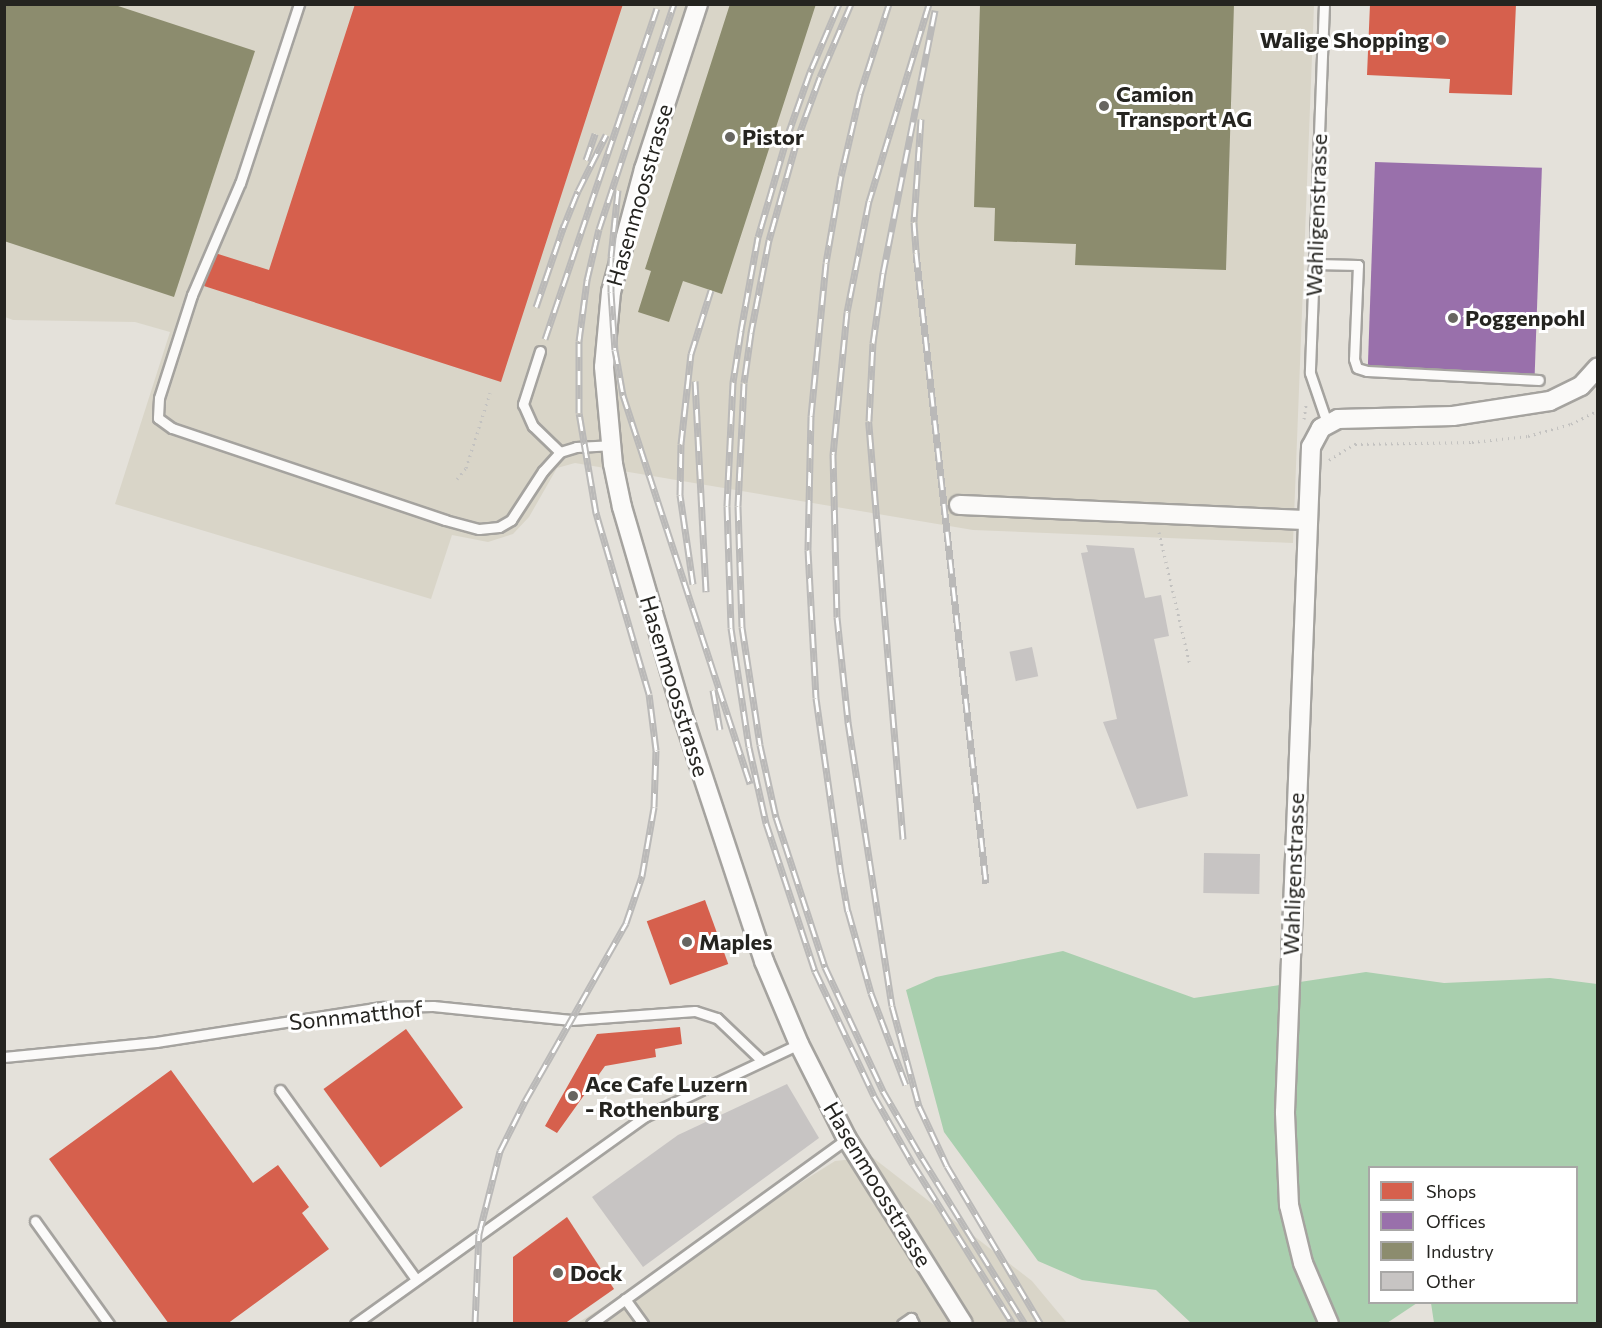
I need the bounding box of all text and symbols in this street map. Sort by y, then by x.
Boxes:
place label: Walige Shopping [1260,27,1429,53]
marker: Walige Shopping [1434,33,1448,47]
place label: Camion Transport AG [1116,80,1252,132]
marker: Camion Transport AG [1097,99,1111,113]
street label: Hasenmoosstrasse [600,101,678,289]
place label: Pistor [742,124,804,150]
marker: Pistor [723,130,737,144]
street label: Wahligenstrasse [1300,133,1332,297]
place label: Poggenpohl [1465,305,1585,331]
marker: Poggenpohl [1446,311,1460,325]
street label: Hasenmoosstrasse [635,592,715,780]
street label: Wahligenstrasse [1277,792,1309,956]
place label: Maples [699,929,772,955]
marker: Maples [680,935,694,949]
street label: Sonnmatthof [288,995,424,1035]
place label: Ace Cafe Luzern - Rothenburg [585,1070,748,1122]
marker: Ace Cafe Luzern - Rothenburg [566,1089,580,1103]
street label: Hasenmoosstrasse [818,1097,938,1271]
legend [1368,1166,1578,1304]
text: Shops [1426,1180,1476,1202]
text: Offices [1426,1210,1486,1232]
text: Industry [1426,1240,1494,1262]
place label: Dock [570,1260,623,1286]
marker: Dock [551,1266,565,1280]
text: Other [1426,1270,1475,1292]

